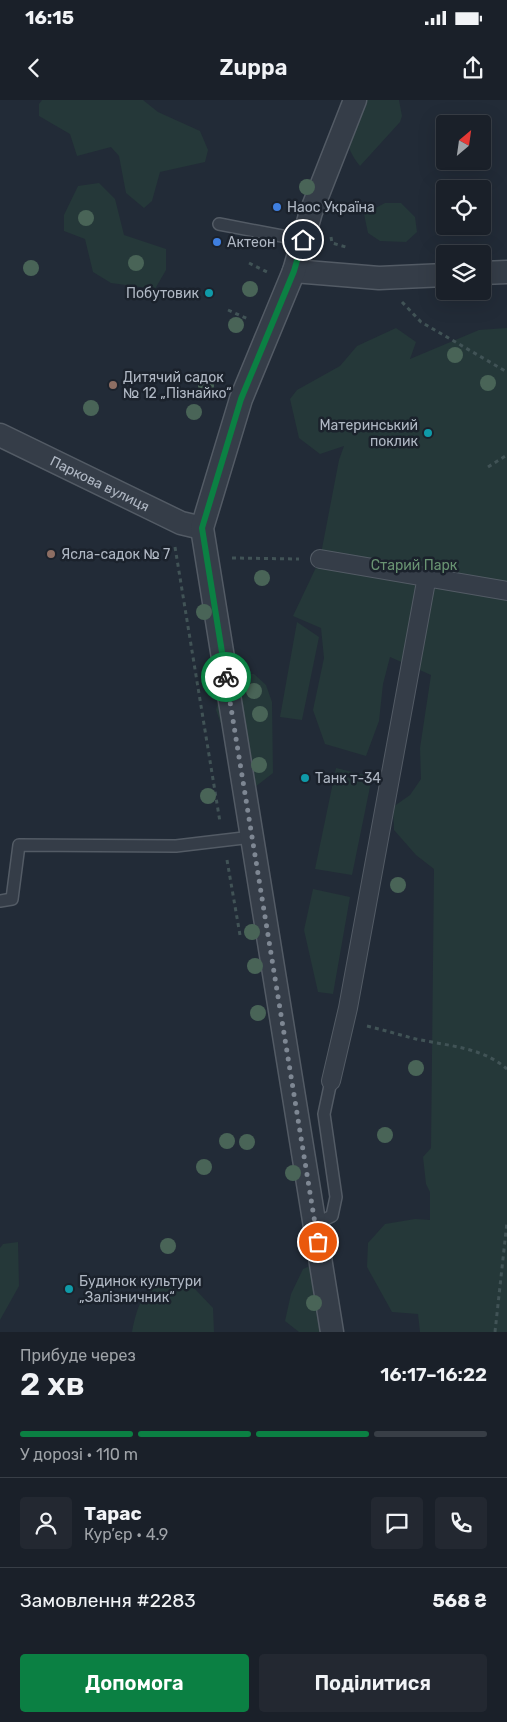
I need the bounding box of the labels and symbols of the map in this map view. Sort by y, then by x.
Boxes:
north arrow [436,115,491,170]
place label: Наос Україна [287,199,375,216]
marker: Наос Україна [271,201,283,213]
pin [282,219,324,261]
place label: Актеон [227,234,275,251]
marker: Актеон [211,236,223,248]
place label: Побутовик [126,285,199,302]
marker: Побутовик [203,287,215,299]
place label: Дитячий садок № 12 „Пізнайко“ [123,369,232,402]
marker: Дитячий садок № 12 „Пізнайко“ [107,379,119,391]
place label: Материнський поклик [319,417,418,450]
marker: Материнський поклик [422,427,434,439]
street label: Паркова вулиця [47,452,152,515]
place label: Ясла-садок № 7 [61,546,170,563]
marker: Ясла-садок № 7 [45,548,57,560]
park label: Старий Парк [371,557,458,574]
courier [201,652,251,702]
place label: Танк т-34 [315,770,381,787]
marker: Танк т-34 [299,772,311,784]
pin [297,1221,339,1263]
place label: Будинок культури „Залізничник“ [79,1273,202,1306]
marker: Будинок культури „Залізничник“ [63,1283,75,1295]

